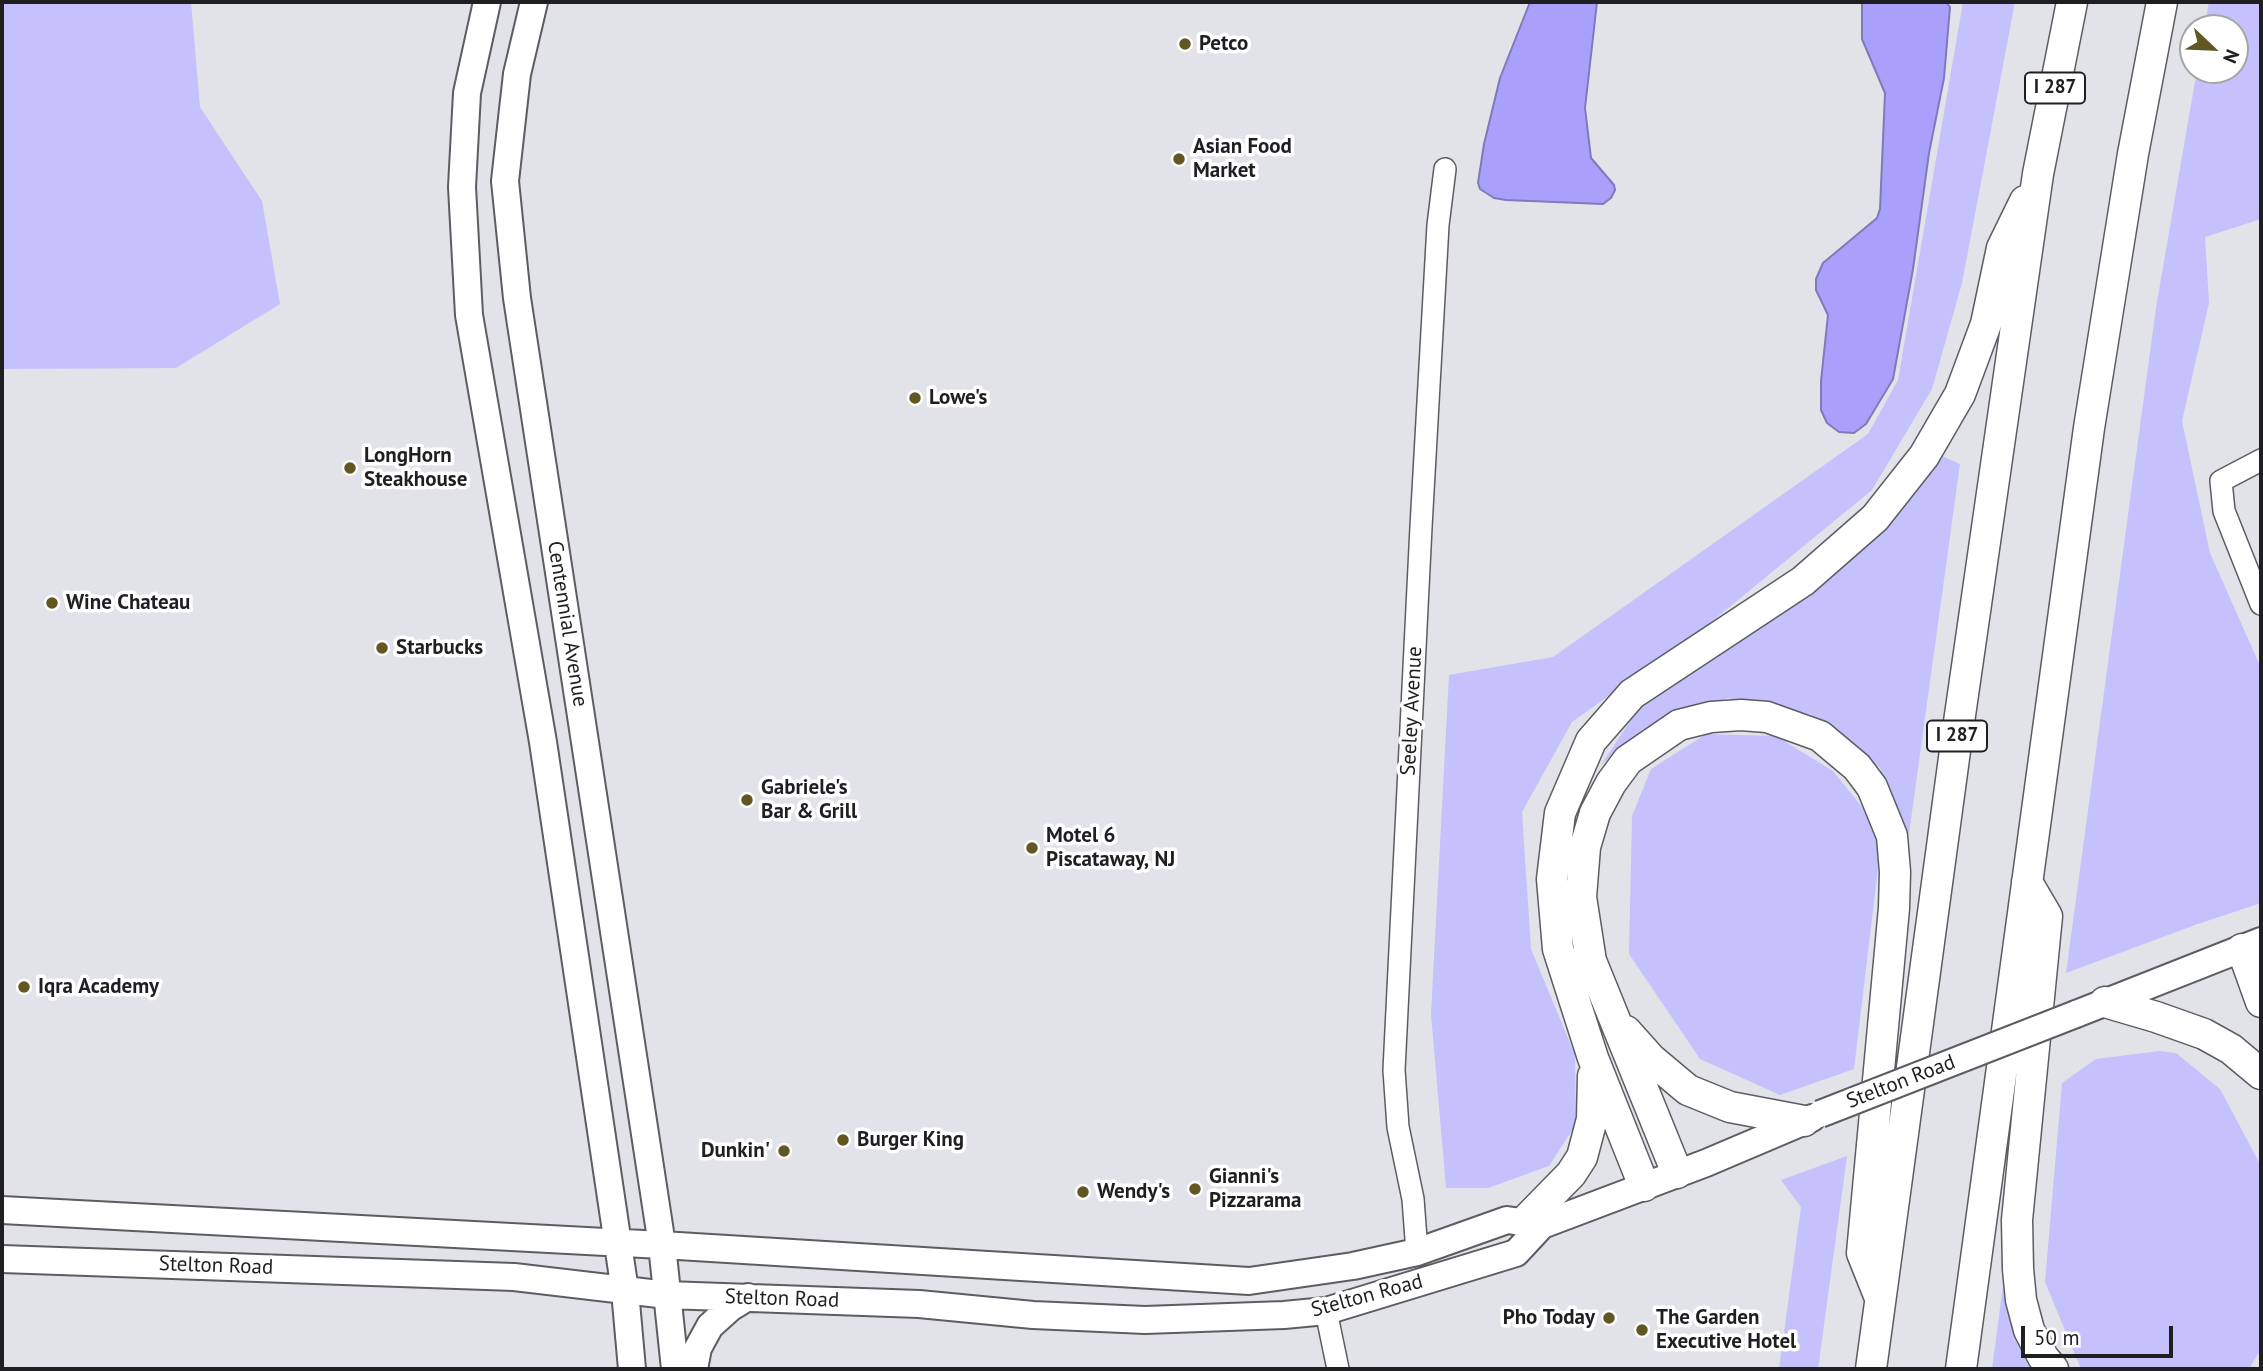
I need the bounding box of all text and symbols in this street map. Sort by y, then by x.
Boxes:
north arrow [2179,14,2249,84]
place label: Petco [1199,31,1248,57]
marker: Petco [1177,36,1193,52]
text: N [2218,46,2245,67]
road number: I 287 [2025,72,2085,104]
place label: Asian Food Market [1193,134,1292,184]
marker: Asian Food Market [1171,151,1187,167]
place label: Lowe's [929,385,987,411]
marker: Lowe's [907,390,923,406]
place label: LongHorn Steakhouse [364,443,467,493]
marker: LongHorn Steakhouse [342,460,358,476]
street label: Centennial Avenue [541,539,593,709]
place label: Wine Chateau [66,590,190,616]
marker: Wine Chateau [44,595,60,611]
place label: Starbucks [396,635,483,661]
marker: Starbucks [374,640,390,656]
street label: Seeley Avenue [1396,646,1428,776]
road number: I 287 [1927,720,1987,751]
place label: Gabriele's Bar & Grill [761,775,857,825]
marker: Gabriele's Bar & Grill [739,792,755,808]
place label: Motel 6 Piscataway, NJ [1046,823,1175,873]
marker: Motel 6 Piscataway, NJ [1024,840,1040,856]
place label: Iqra Academy [38,974,159,1000]
marker: Iqra Academy [16,979,32,995]
street label: Stelton Road [1843,1050,1959,1114]
place label: Burger King [857,1127,964,1153]
marker: Burger King [835,1132,851,1148]
place label: Dunkin' [701,1138,770,1164]
marker: Dunkin' [776,1143,792,1159]
place label: Gianni's Pizzarama [1209,1164,1301,1214]
place label: Wendy's [1097,1179,1170,1205]
marker: Gianni's Pizzarama [1187,1181,1203,1197]
marker: Wendy's [1075,1184,1091,1200]
street label: Stelton Road [158,1251,274,1281]
street label: Stelton Road [1308,1269,1426,1323]
street label: Stelton Road [724,1284,840,1314]
place label: Pho Today [1503,1305,1595,1331]
place label: The Garden Executive Hotel [1656,1305,1796,1355]
marker: Pho Today [1601,1310,1617,1326]
scale bar [2025,1312,2177,1356]
marker: The Garden Executive Hotel [1634,1322,1650,1338]
text: 50 m [2034,1324,2080,1351]

